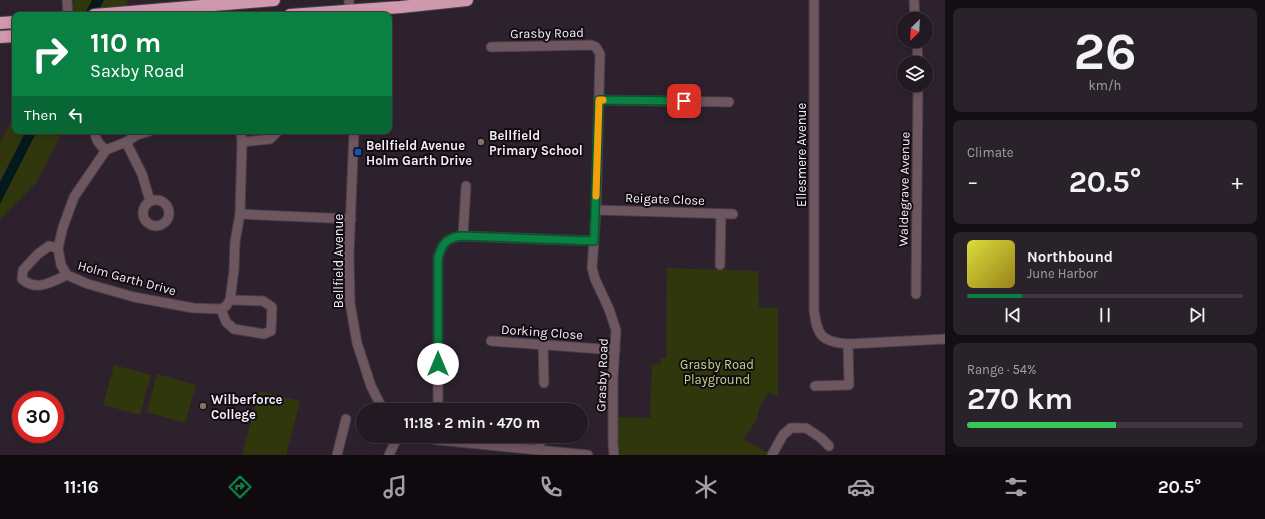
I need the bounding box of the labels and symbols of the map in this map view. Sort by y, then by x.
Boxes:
north arrow [897,12,933,48]
street label: Grasby Road [510,25,584,41]
pin [667,84,701,118]
street label: Ellesmere Avenue [794,103,809,207]
place label: Bellfield Primary School [489,128,583,158]
street label: Waldegrave Avenue [896,131,913,246]
marker: Bellfield Primary School [476,137,486,147]
place label: Bellfield Avenue Holm Garth Drive [366,138,472,168]
marker: Bellfield Avenue Holm Garth Drive [353,147,363,157]
street label: Reigate Close [625,190,705,208]
street label: Bellfield Avenue [331,214,346,308]
street label: Holm Garth Drive [76,258,178,298]
street label: Dorking Close [501,322,584,342]
street label: Grasby Road [593,338,611,412]
position arrow [417,343,459,385]
park label: Grasby Road Playground [680,357,754,387]
speed limit sign: 30 [12,391,64,443]
place label: Wilberforce College [211,392,283,422]
marker: Wilberforce College [198,401,208,411]

